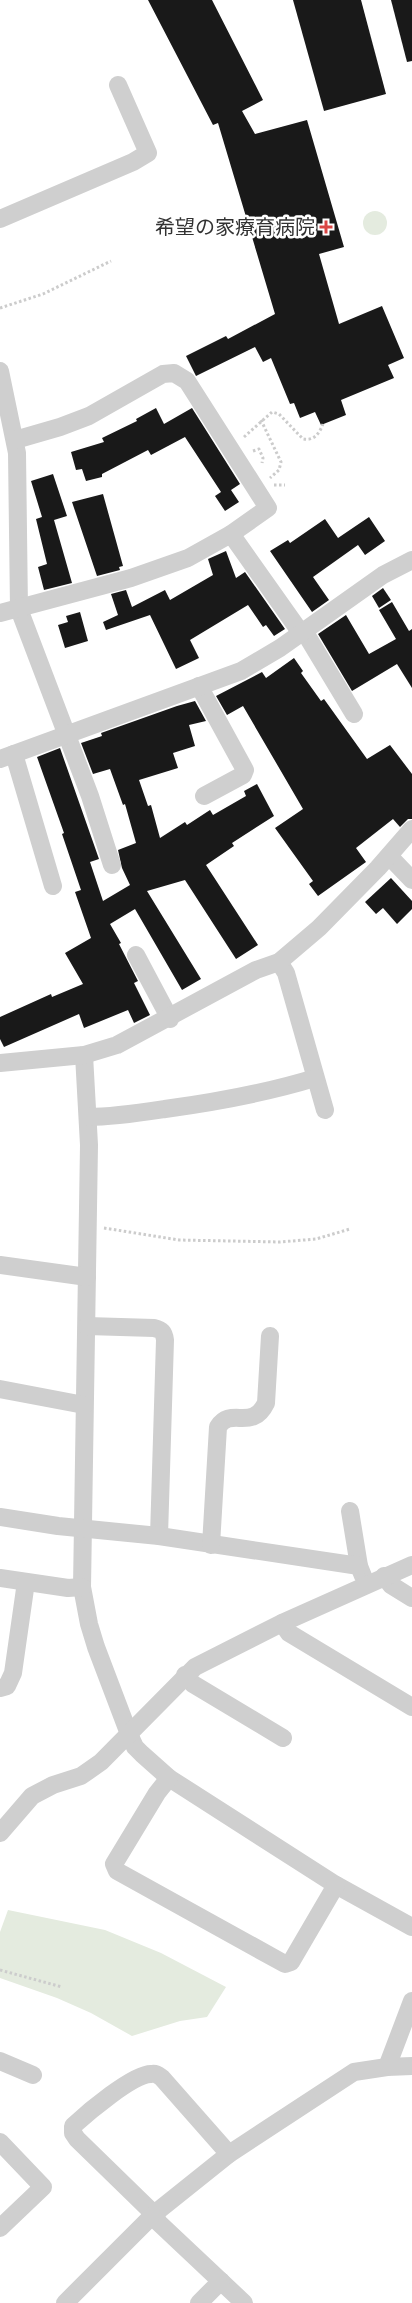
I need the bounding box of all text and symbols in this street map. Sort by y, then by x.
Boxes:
place label: 希望の家療育病院 [155,216,315,238]
marker: 希望の家療育病院 [319,220,333,234]

